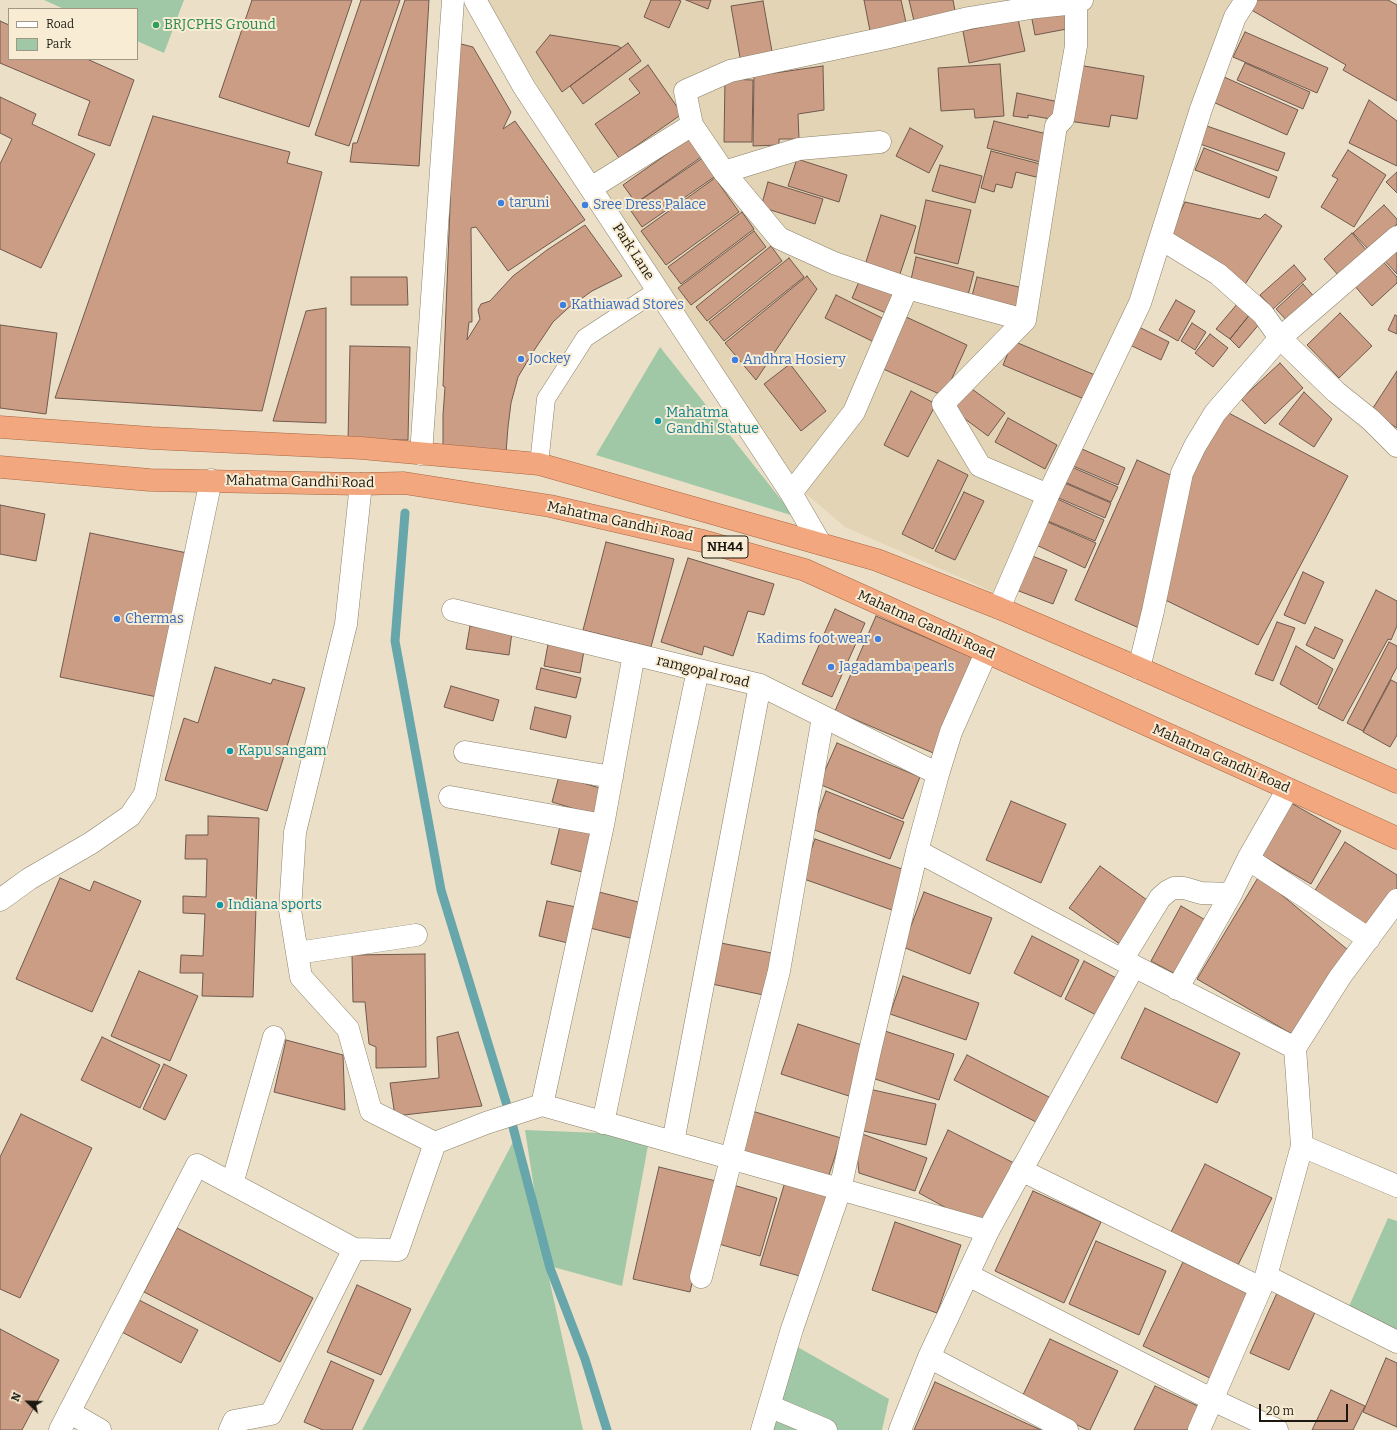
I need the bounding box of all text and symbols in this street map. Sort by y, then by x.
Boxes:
legend [8,8,138,60]
text: Road [46,17,74,31]
place label: BRJCPHS Ground [164,17,276,33]
marker: BRJCPHS Ground [151,20,161,30]
text: Park [46,37,71,51]
place label: taruni [509,195,549,211]
place label: Sree Dress Palace [593,197,706,213]
marker: taruni [496,198,506,208]
marker: Sree Dress Palace [580,200,590,210]
street label: Park Lane [609,221,657,283]
place label: Kathiawad Stores [571,297,684,313]
marker: Kathiawad Stores [558,300,568,310]
place label: Jockey [529,351,571,367]
place label: Andhra Hosiery [743,352,846,368]
marker: Jockey [516,354,526,364]
marker: Andhra Hosiery [730,355,740,365]
place label: Mahatma Gandhi Statue [666,405,759,438]
marker: Mahatma Gandhi Statue [653,416,663,426]
street label: Mahatma Gandhi Road [226,472,374,492]
street label: Mahatma Gandhi Road [546,498,694,546]
road number: NH44 [702,536,748,558]
street label: Mahatma Gandhi Road [855,587,997,663]
place label: Chermas [125,611,184,627]
marker: Chermas [112,614,122,624]
place label: Kadims foot wear [757,631,870,647]
marker: Kadims foot wear [873,634,883,644]
street label: ramgopal road [655,652,751,692]
place label: Jagadamba pearls [839,659,954,675]
marker: Jagadamba pearls [826,662,836,672]
street label: Mahatma Gandhi Road [1150,721,1292,797]
place label: Kapu sangam [238,743,327,759]
marker: Kapu sangam [225,746,235,756]
place label: Indiana sports [228,897,322,913]
marker: Indiana sports [215,900,225,910]
north arrow [8,1382,48,1422]
text: N [9,1391,24,1404]
scale bar [1261,1396,1350,1422]
text: 20 m [1266,1404,1294,1418]

